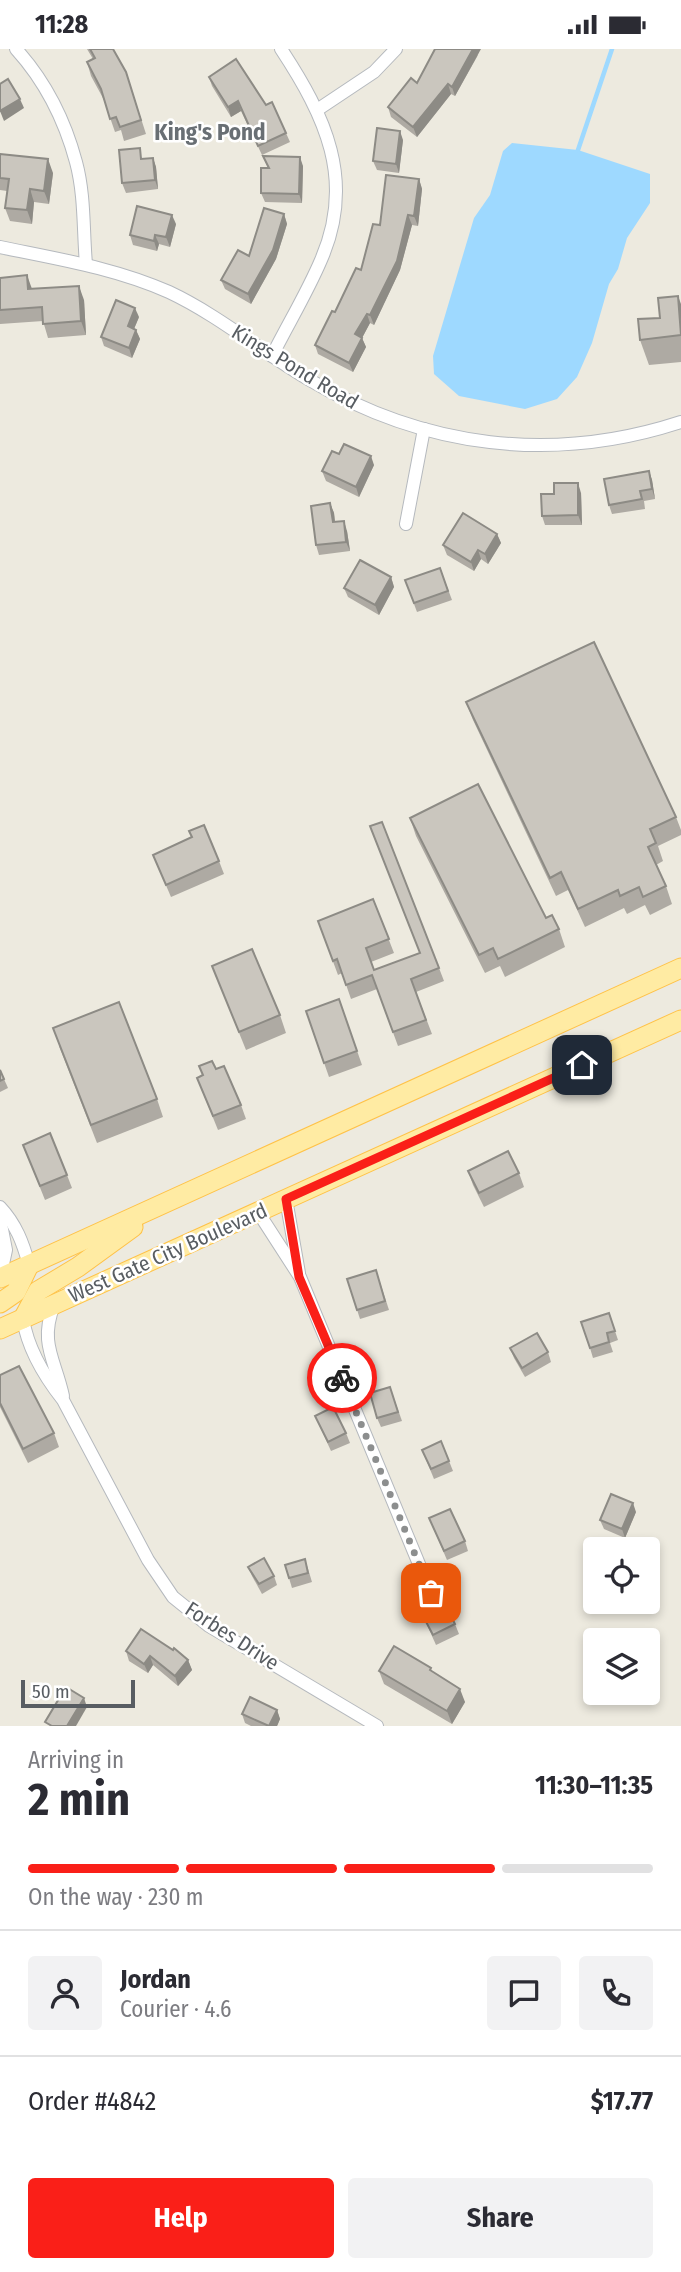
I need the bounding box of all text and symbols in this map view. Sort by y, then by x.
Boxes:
text: 11:28 [35,9,88,40]
district label: King's Pond [154,118,266,146]
street label: Kings Pond Road [227,319,363,415]
pin [552,1035,612,1095]
icon: home [563,1046,601,1084]
street label: West Gate City Boulevard [65,1198,271,1308]
courier [307,1343,377,1413]
icon: bike [323,1359,361,1397]
map controls [583,1537,660,1705]
button: locate [583,1537,660,1614]
pin [401,1563,461,1623]
icon: bag [412,1574,450,1612]
street label: Forbes Drive [180,1596,284,1676]
button: layers [583,1628,660,1705]
scale bar [21,1677,135,1709]
text: 50 m [32,1680,70,1703]
text: Arriving in [28,1746,124,1774]
text: 11:30–11:35 [535,1770,653,1801]
text: 2 min [28,1772,130,1827]
text: On the way · 230 m [28,1883,204,1911]
button: person [28,1956,102,2030]
button: chat [487,1956,561,2030]
button: phone [579,1956,653,2030]
text: Jordan [120,1964,191,1995]
text: Courier · 4.6 [120,1995,231,2023]
text: Order #4842 [28,2086,156,2117]
text: $17.77 [591,2086,653,2117]
button: Help [28,2178,334,2258]
button: Share [348,2178,653,2258]

